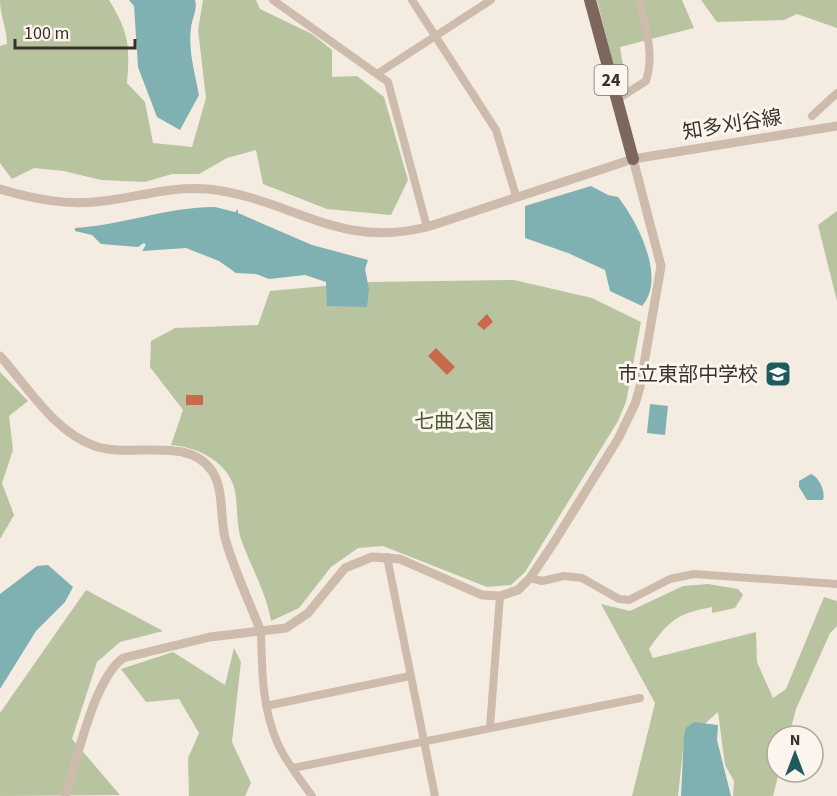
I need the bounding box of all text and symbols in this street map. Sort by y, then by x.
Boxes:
scale bar [15,12,135,50]
text: 100 m [24,21,69,46]
road number: 24 [594,65,628,95]
street label: 知多刈谷線 [681,103,784,147]
school or university icon: 市立東部中学校 [763,359,793,389]
place label: 市立東部中学校 [618,361,758,389]
park label: 七曲公園 [414,408,494,436]
north arrow [765,724,825,784]
text: N [790,729,800,751]

